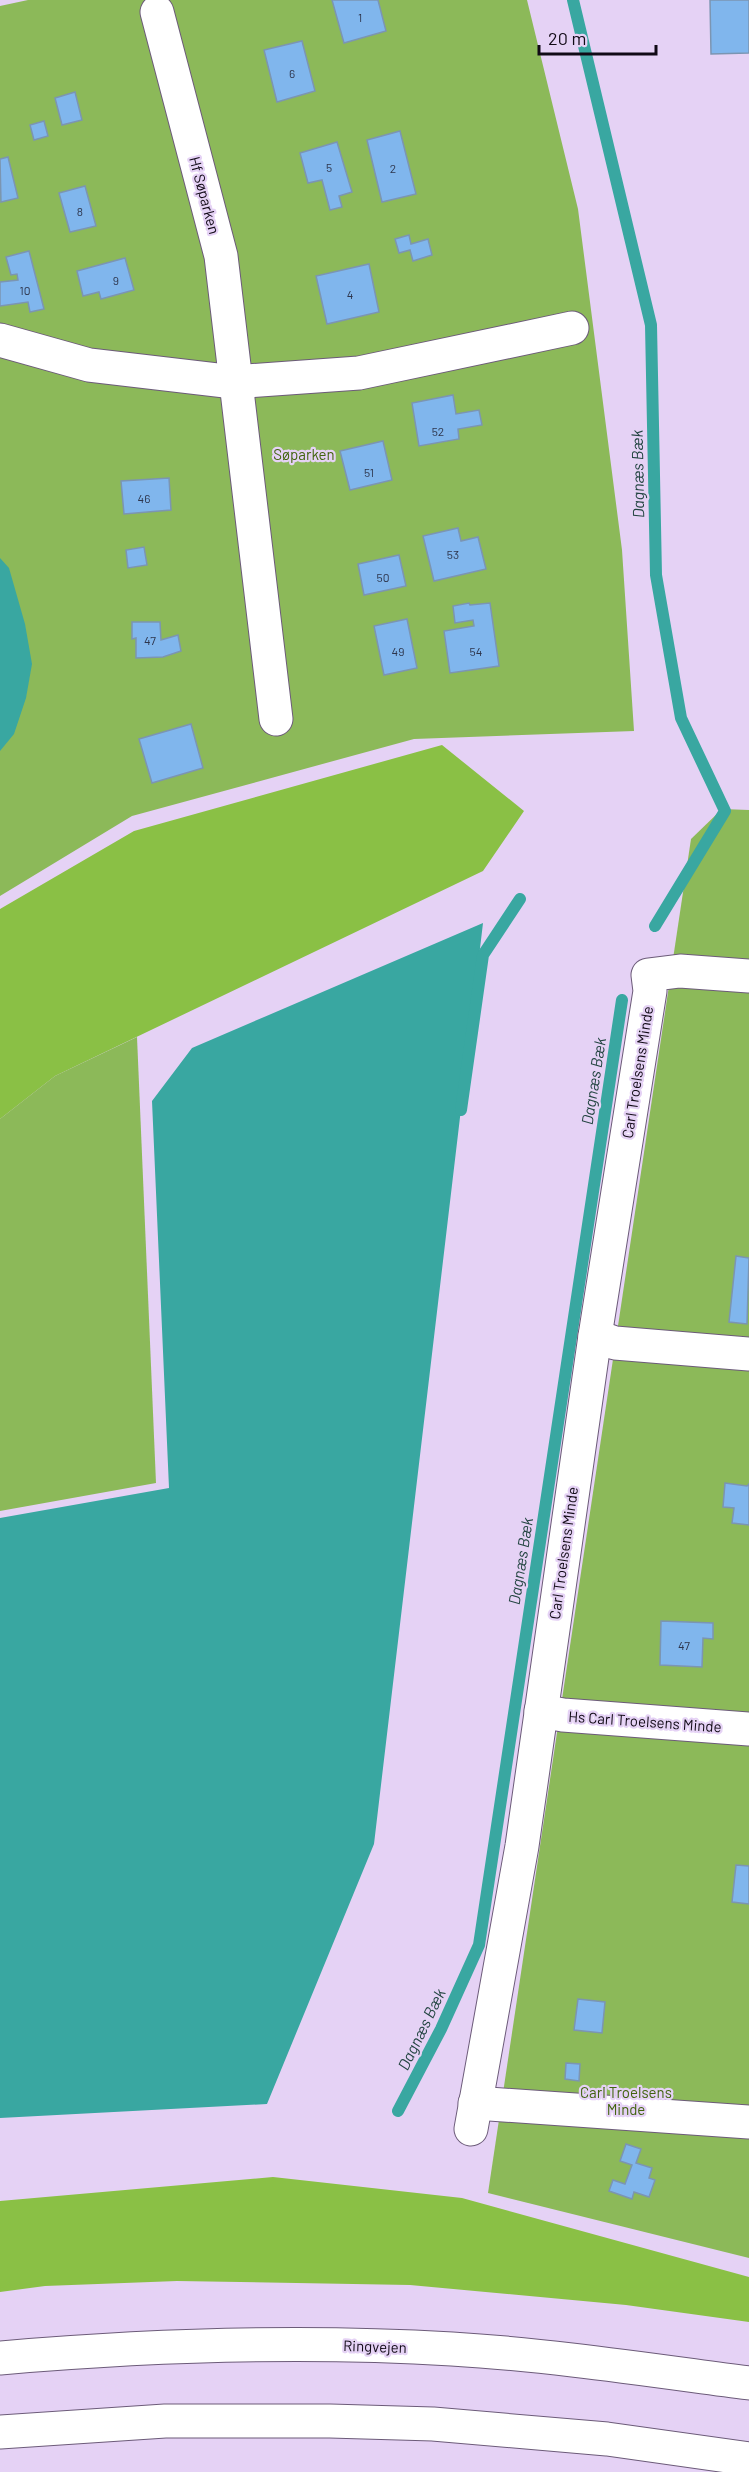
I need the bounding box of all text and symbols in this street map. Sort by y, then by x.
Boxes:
house number: 1 [358,10,362,24]
scale bar [539,18,656,56]
text: 20 m [548,27,586,49]
house number: 6 [289,66,295,80]
street label: Hf Søparken [186,154,224,236]
house number: 5 [326,160,332,174]
house number: 2 [390,161,396,175]
house number: 8 [77,204,83,218]
house number: 9 [113,273,119,287]
house number: 10 [20,283,30,297]
house number: 4 [347,287,353,301]
house number: 52 [432,424,444,438]
water label: Dagnæs Bæk [627,430,647,518]
park label: Søparken [273,445,335,463]
house number: 51 [364,465,374,479]
house number: 46 [138,491,150,505]
house number: 53 [447,547,459,561]
house number: 50 [377,570,389,584]
house number: 47 [144,633,156,647]
house number: 49 [392,644,404,658]
house number: 54 [470,644,482,658]
street label: Carl Troelsens Minde [618,1005,656,1139]
water label: Dagnæs Bæk [577,1036,609,1126]
street label: Carl Troelsens Minde [545,1486,581,1620]
water label: Dagnæs Bæk [504,1516,536,1606]
house number: 47 [678,1638,690,1652]
street label: Hs Carl Troelsens Minde [568,1707,722,1735]
water label: Dagnæs Bæk [393,1985,449,2073]
park label: Carl Troelsens Minde [580,2083,672,2118]
street label: Ringvejen [343,2336,407,2356]

